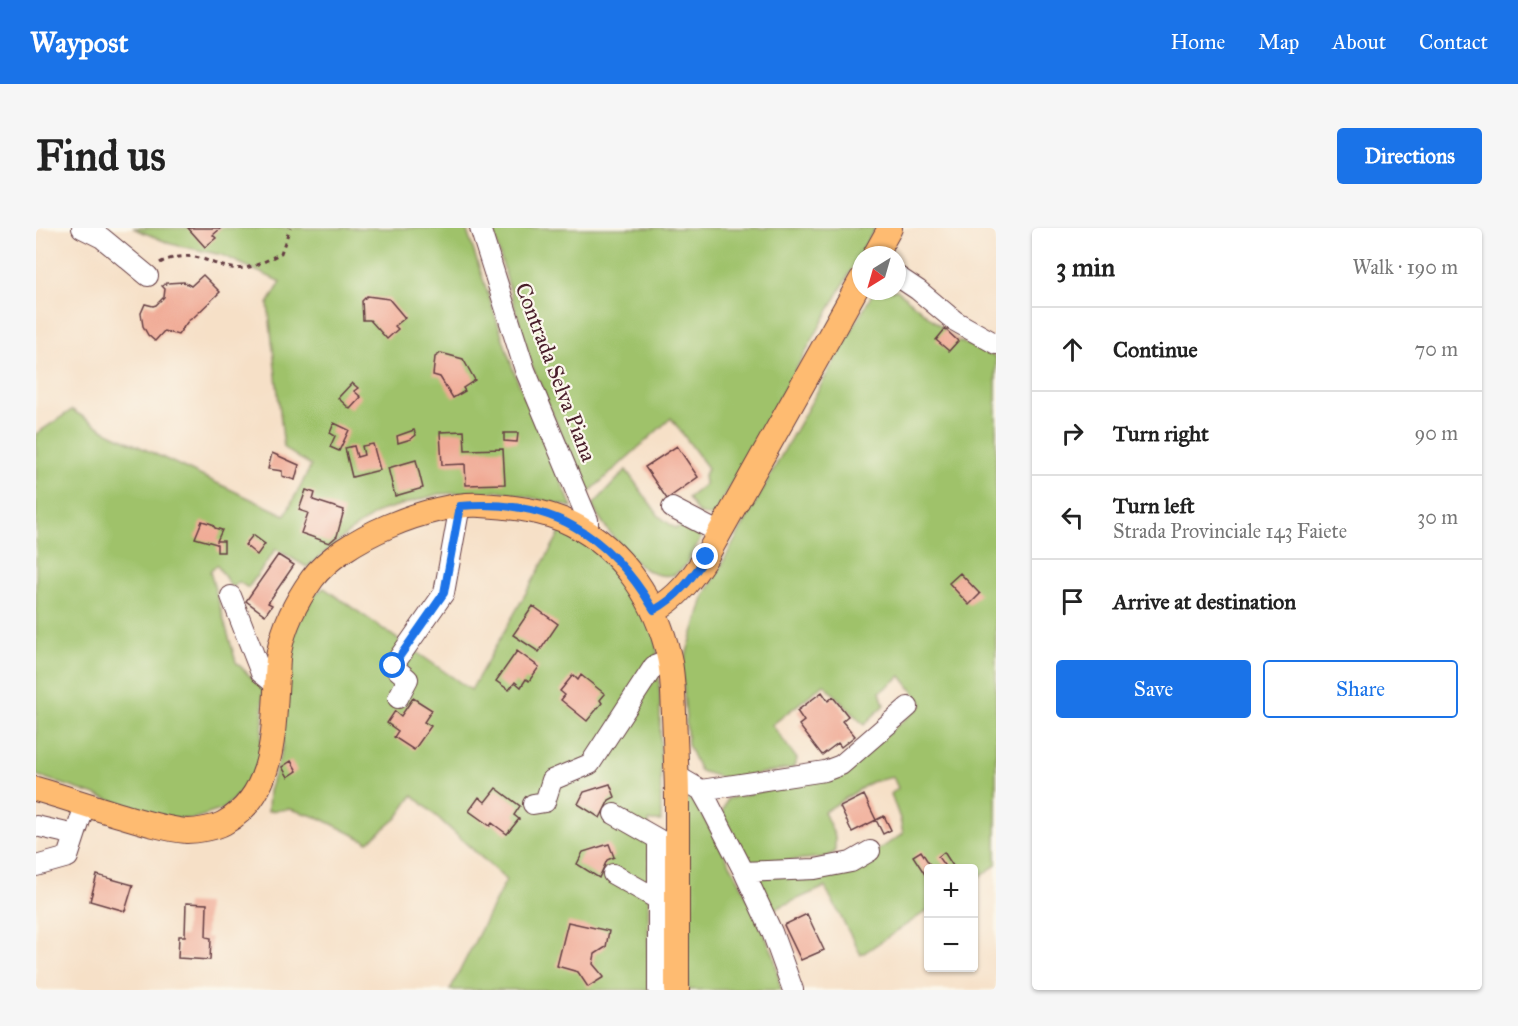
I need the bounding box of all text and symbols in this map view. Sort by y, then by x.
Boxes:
text: Waypost [30,25,128,60]
text: Home [1170,29,1225,55]
text: Map [1258,29,1299,55]
text: About [1332,29,1386,55]
text: Contact [1419,29,1488,55]
button: Directions [1337,128,1482,184]
text: Find us [36,130,166,182]
north arrow [852,246,906,300]
text: 3 min [1056,251,1115,283]
text: Walk · 190 m [1353,255,1458,279]
street label: Contrada Selva Piana [509,279,603,466]
icon: ahead [1056,333,1089,366]
text: Continue [1113,336,1198,363]
text: 70 m [1415,337,1458,361]
icon: right [1056,417,1089,450]
text: Turn right [1113,420,1209,447]
text: 90 m [1415,421,1458,445]
text: Turn left [1113,492,1195,519]
icon: left [1056,501,1089,534]
text: 30 m [1417,505,1458,529]
text: Strada Provinciale 143 Faiete [1113,519,1347,543]
route end [692,543,718,569]
icon: arrive [1056,585,1089,618]
text: Arrive at destination [1113,588,1296,615]
route start [379,652,405,678]
button: Save [1056,660,1251,718]
button: Share [1263,660,1458,718]
map controls [924,864,978,972]
button: + [924,864,978,918]
button: − [924,918,978,972]

